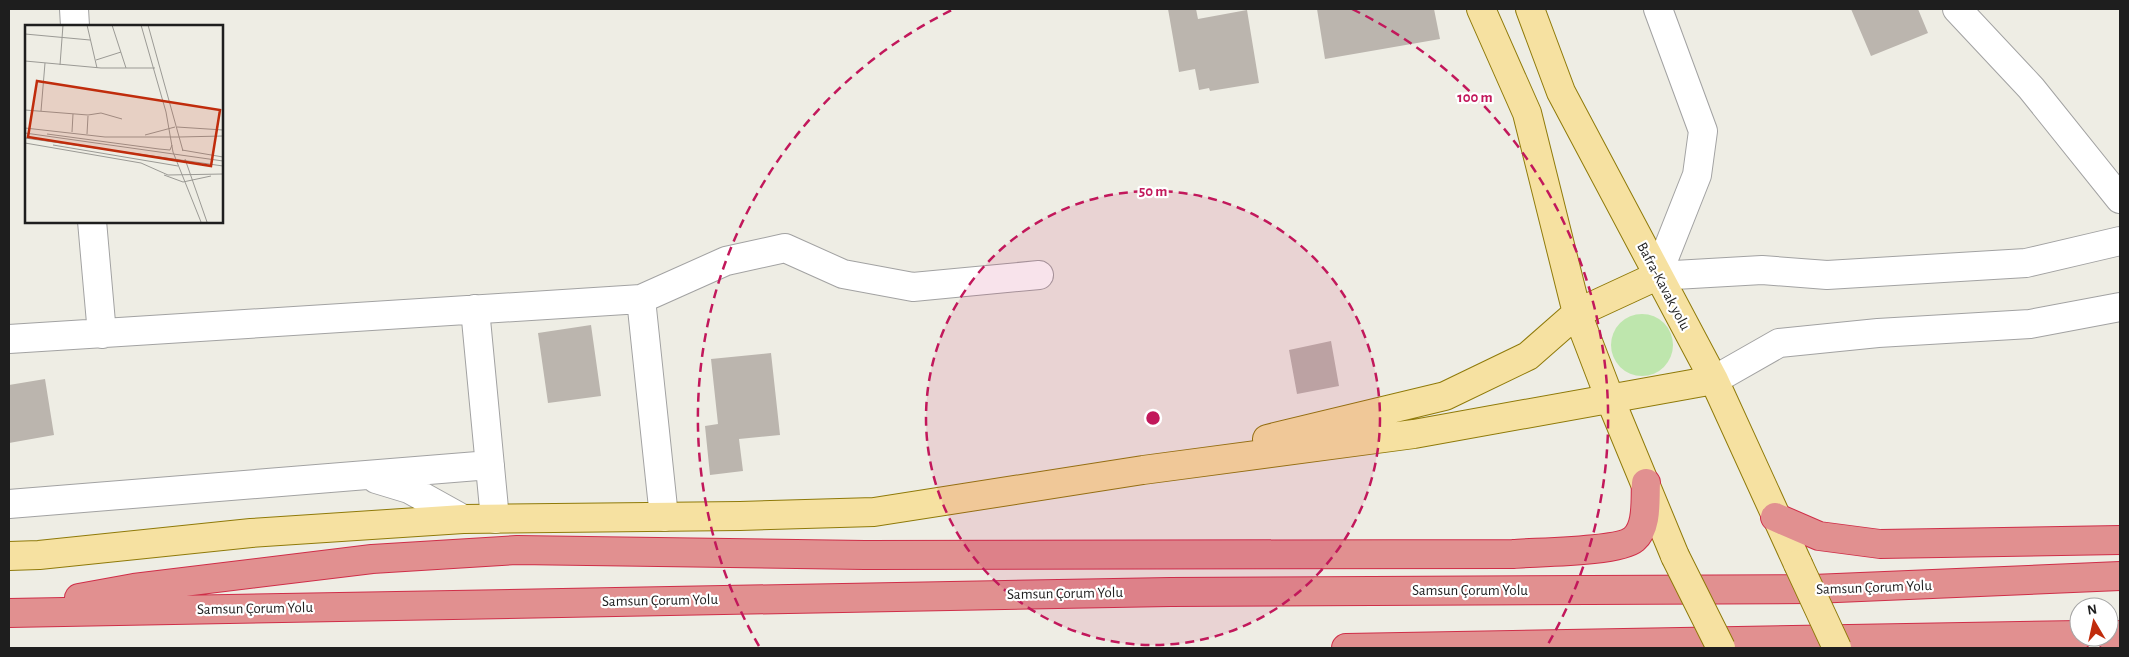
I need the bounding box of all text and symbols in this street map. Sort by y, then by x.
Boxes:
inset map [25,25,222,222]
text: 100 m [1457,90,1493,105]
text: 50 m [1139,184,1167,199]
street label: Bafra-Kavak yolu [1634,240,1693,333]
centre of rings [1144,409,1162,427]
street label: Samsun Çorum Yolu [1816,578,1933,597]
street label: Samsun Çorum Yolu [1412,583,1528,598]
street label: Samsun Çorum Yolu [1007,585,1123,602]
street label: Samsun Çorum Yolu [602,592,718,609]
north arrow [2069,597,2119,647]
street label: Samsun Çorum Yolu [197,600,313,617]
text: N [2086,602,2098,618]

